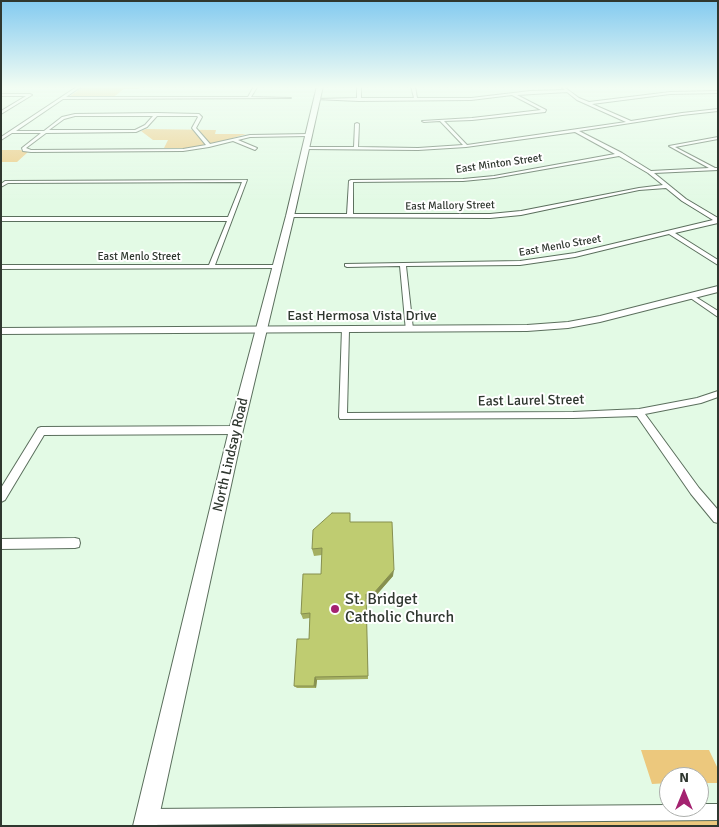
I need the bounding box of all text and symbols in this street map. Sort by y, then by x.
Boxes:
street label: East Minton Street [455,151,543,177]
street label: East Mallory Street [405,199,495,213]
street label: East Menlo Street [518,232,602,260]
street label: East Menlo Street [97,250,181,264]
street label: East Hermosa Vista Drive [287,308,437,324]
street label: East Laurel Street [478,392,584,410]
street label: North Lindsay Road [210,396,252,514]
place label: St. Bridget Catholic Church [345,590,454,628]
marker: St. Bridget Catholic Church [329,603,341,615]
north arrow [659,767,709,817]
text: N [679,769,689,786]

